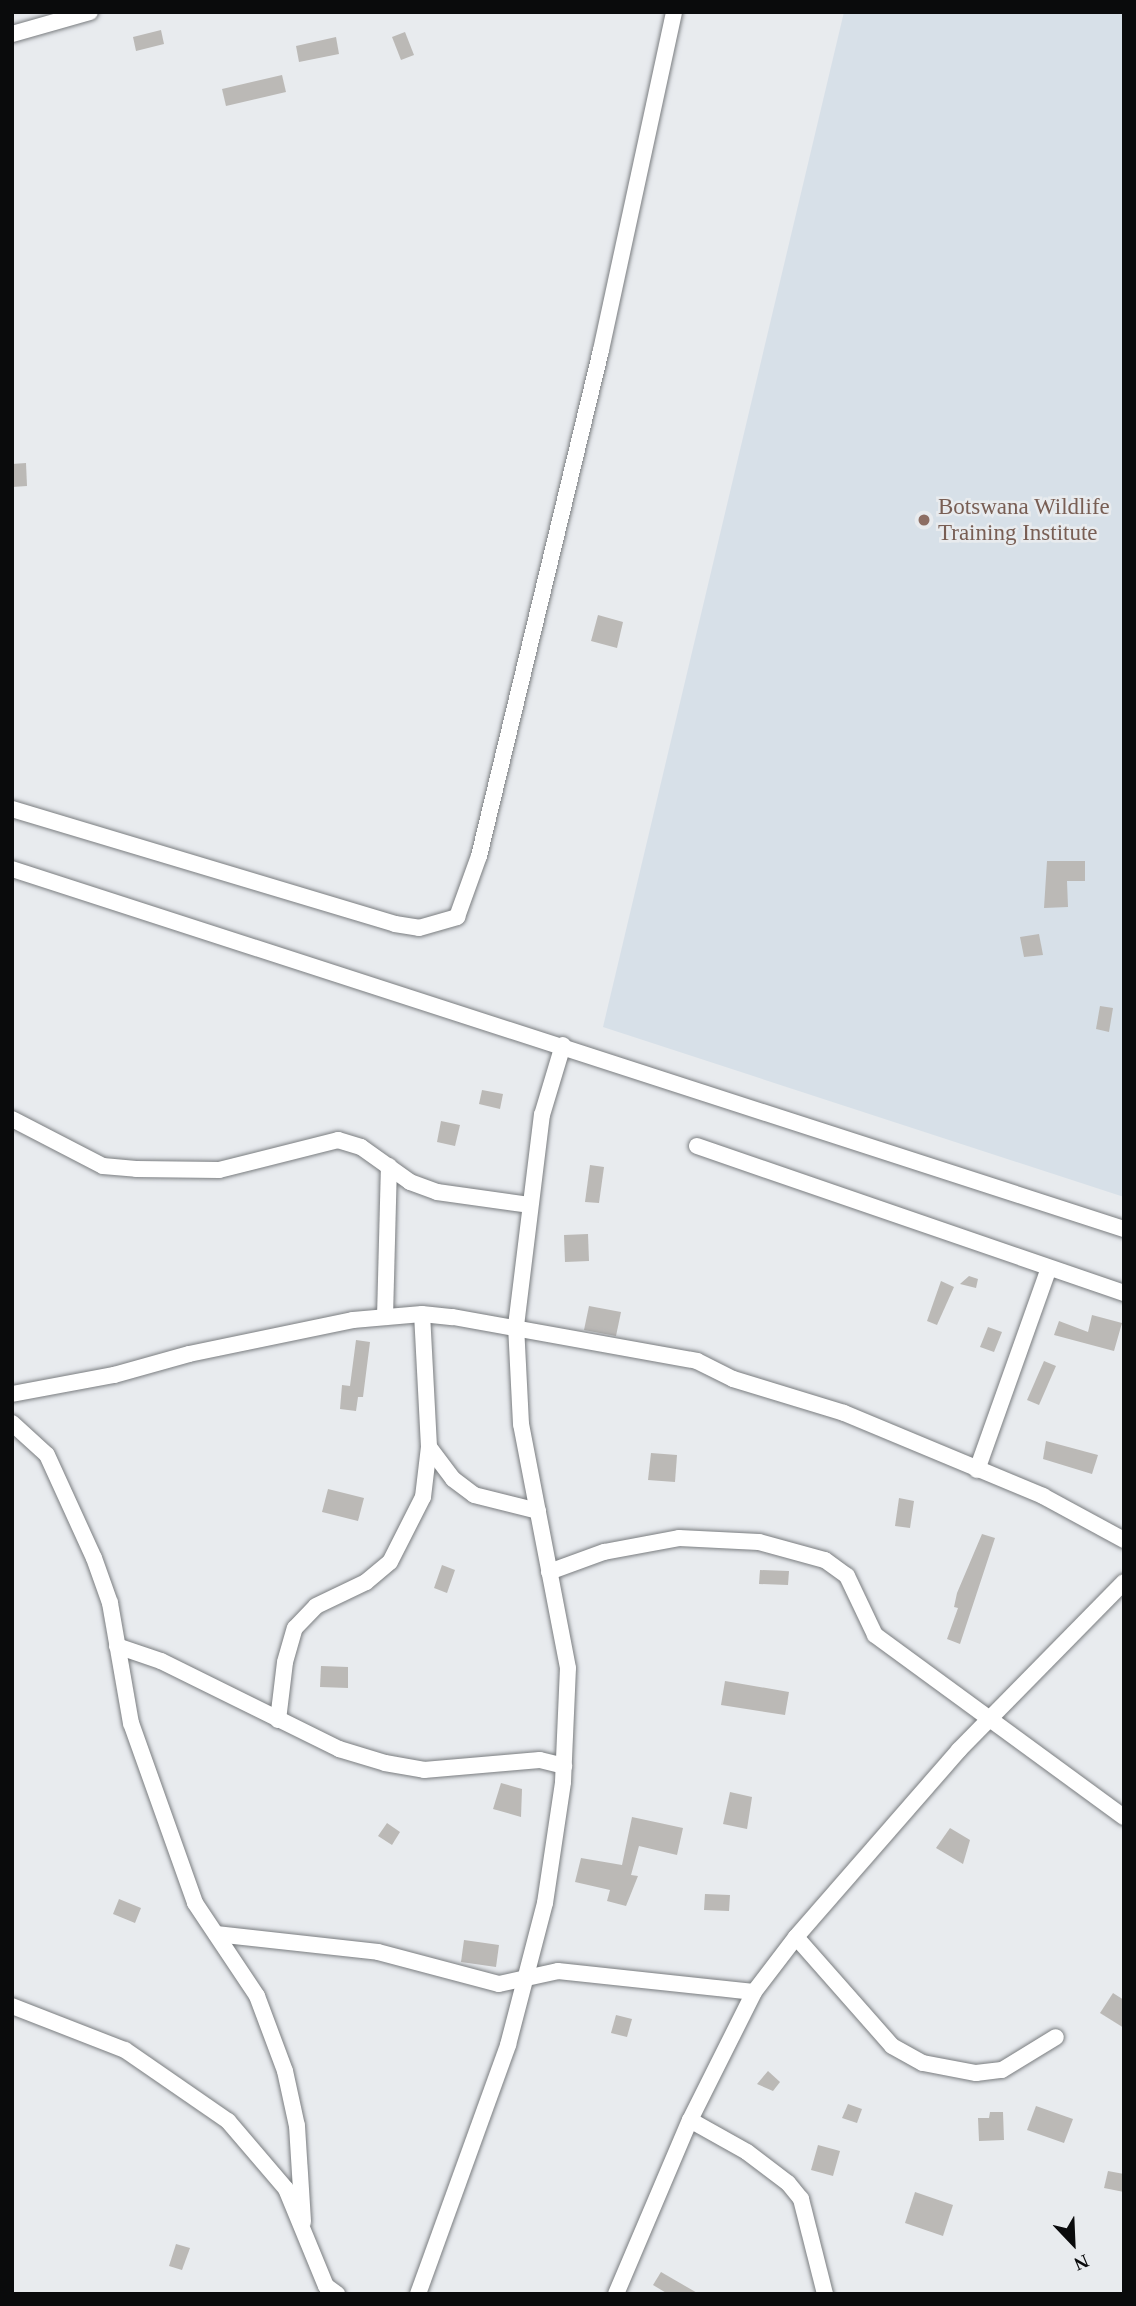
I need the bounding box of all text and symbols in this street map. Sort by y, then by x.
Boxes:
place label: Botswana Wildlife Training Institute [938,493,1110,547]
marker: Botswana Wildlife Training Institute [916,512,932,528]
north arrow [1038,2208,1108,2278]
text: N [1071,2250,1092,2275]

